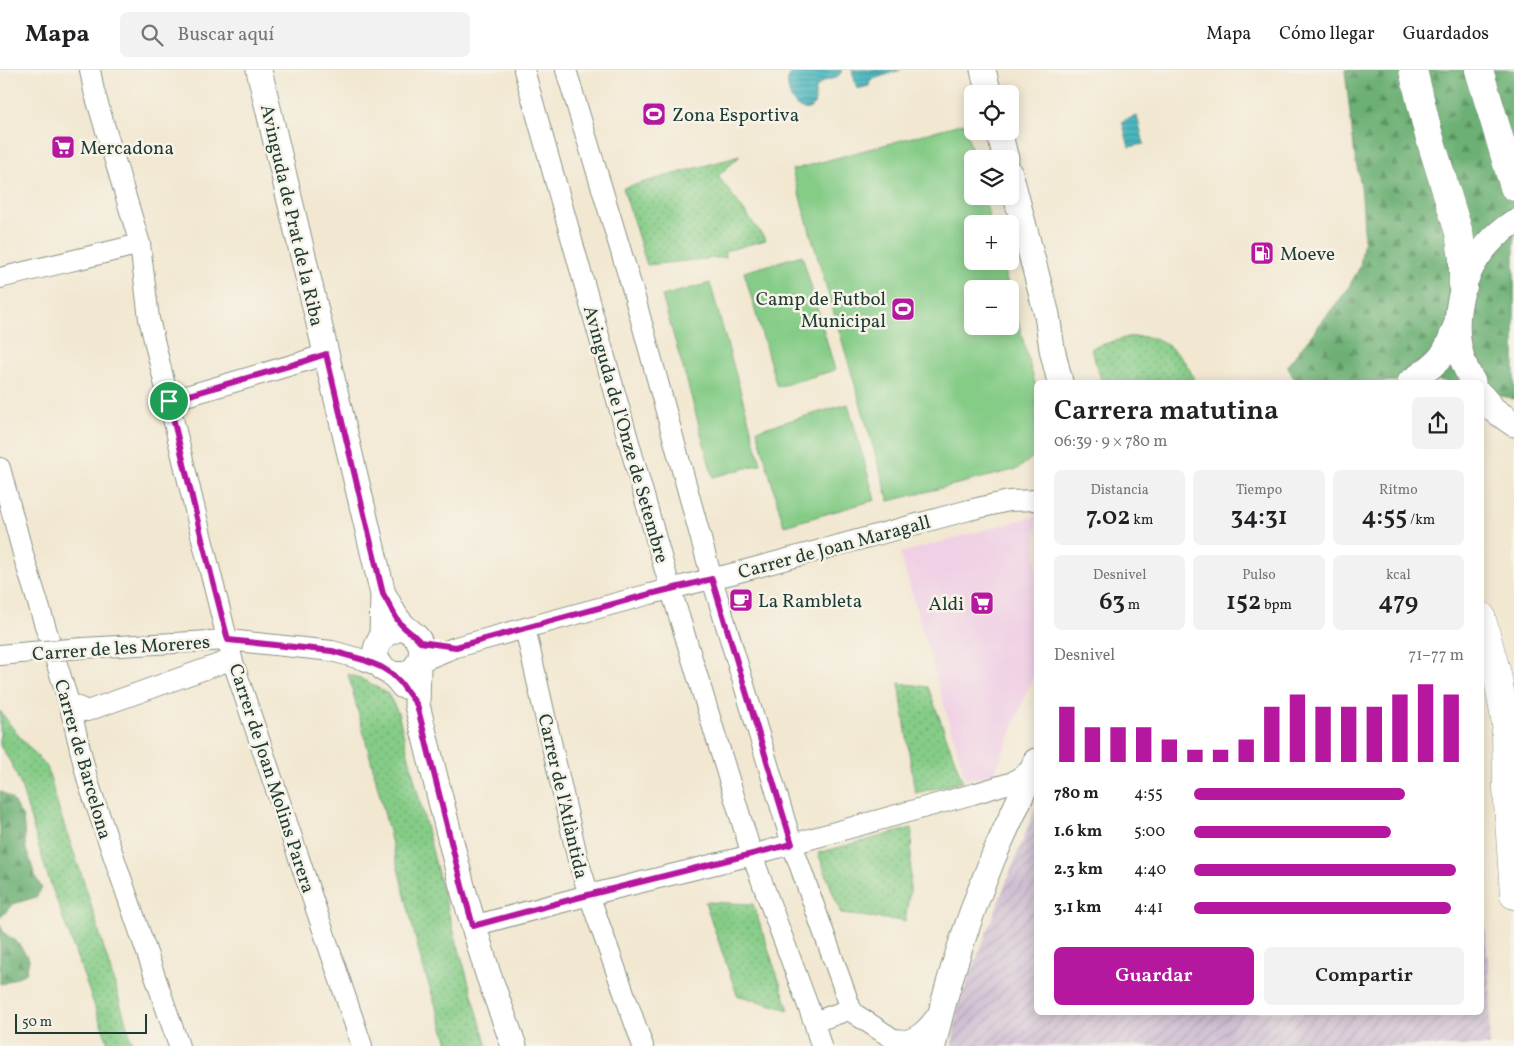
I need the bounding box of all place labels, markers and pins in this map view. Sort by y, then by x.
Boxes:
sports icon: Zona Esportiva [641,101,667,127]
place label: Zona Esportiva [672,103,799,129]
supermarket icon: Mercadona [50,134,76,160]
place label: Mercadona [80,136,174,162]
fuel station icon: Moeve [1249,240,1275,266]
place label: Moeve [1280,242,1335,268]
place label: Camp de Futbol Municipal [756,287,886,335]
sports icon: Camp de Futbol Municipal [890,296,916,322]
pin [148,380,190,422]
cafe icon: La Rambleta [728,587,754,613]
place label: La Rambleta [758,589,862,615]
supermarket icon: Aldi [969,590,995,616]
place label: Aldi [929,592,964,618]

